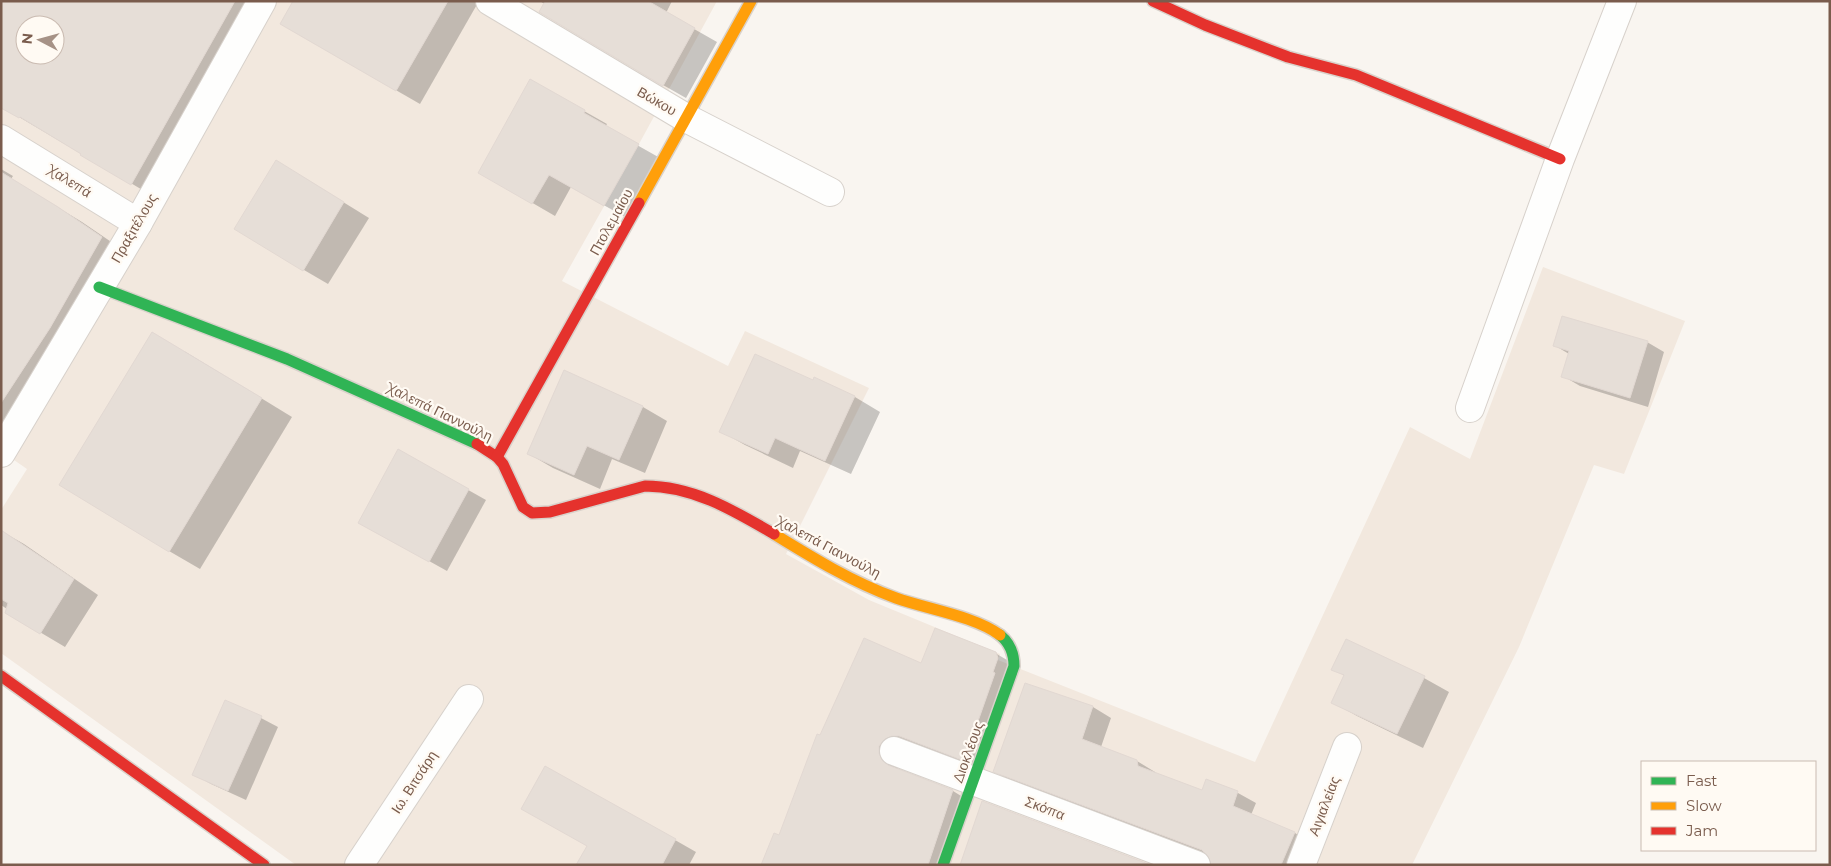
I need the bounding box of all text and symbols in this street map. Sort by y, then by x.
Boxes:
north arrow [15,15,65,65]
text: N [18,32,37,45]
street label: Βώκου [634,83,680,119]
street label: Χαλεπά [43,160,95,201]
street label: Πτολεμαίου [585,186,637,258]
street label: Πραξιτέλους [107,190,161,266]
street label: Χαλεπά Γιαννούλη [383,378,496,445]
street label: Χαλεπά Γιαννούλη [772,511,884,582]
street label: Διοκλέους [949,719,987,785]
street label: Ιω. Βιτσάρη [387,747,441,817]
legend [1641,761,1816,851]
text: Fast [1686,771,1717,790]
street label: Αιγιαλείας [1304,773,1344,838]
street label: Σκόπα [1022,792,1068,824]
text: Slow [1686,796,1722,815]
text: Jam [1685,821,1718,840]

